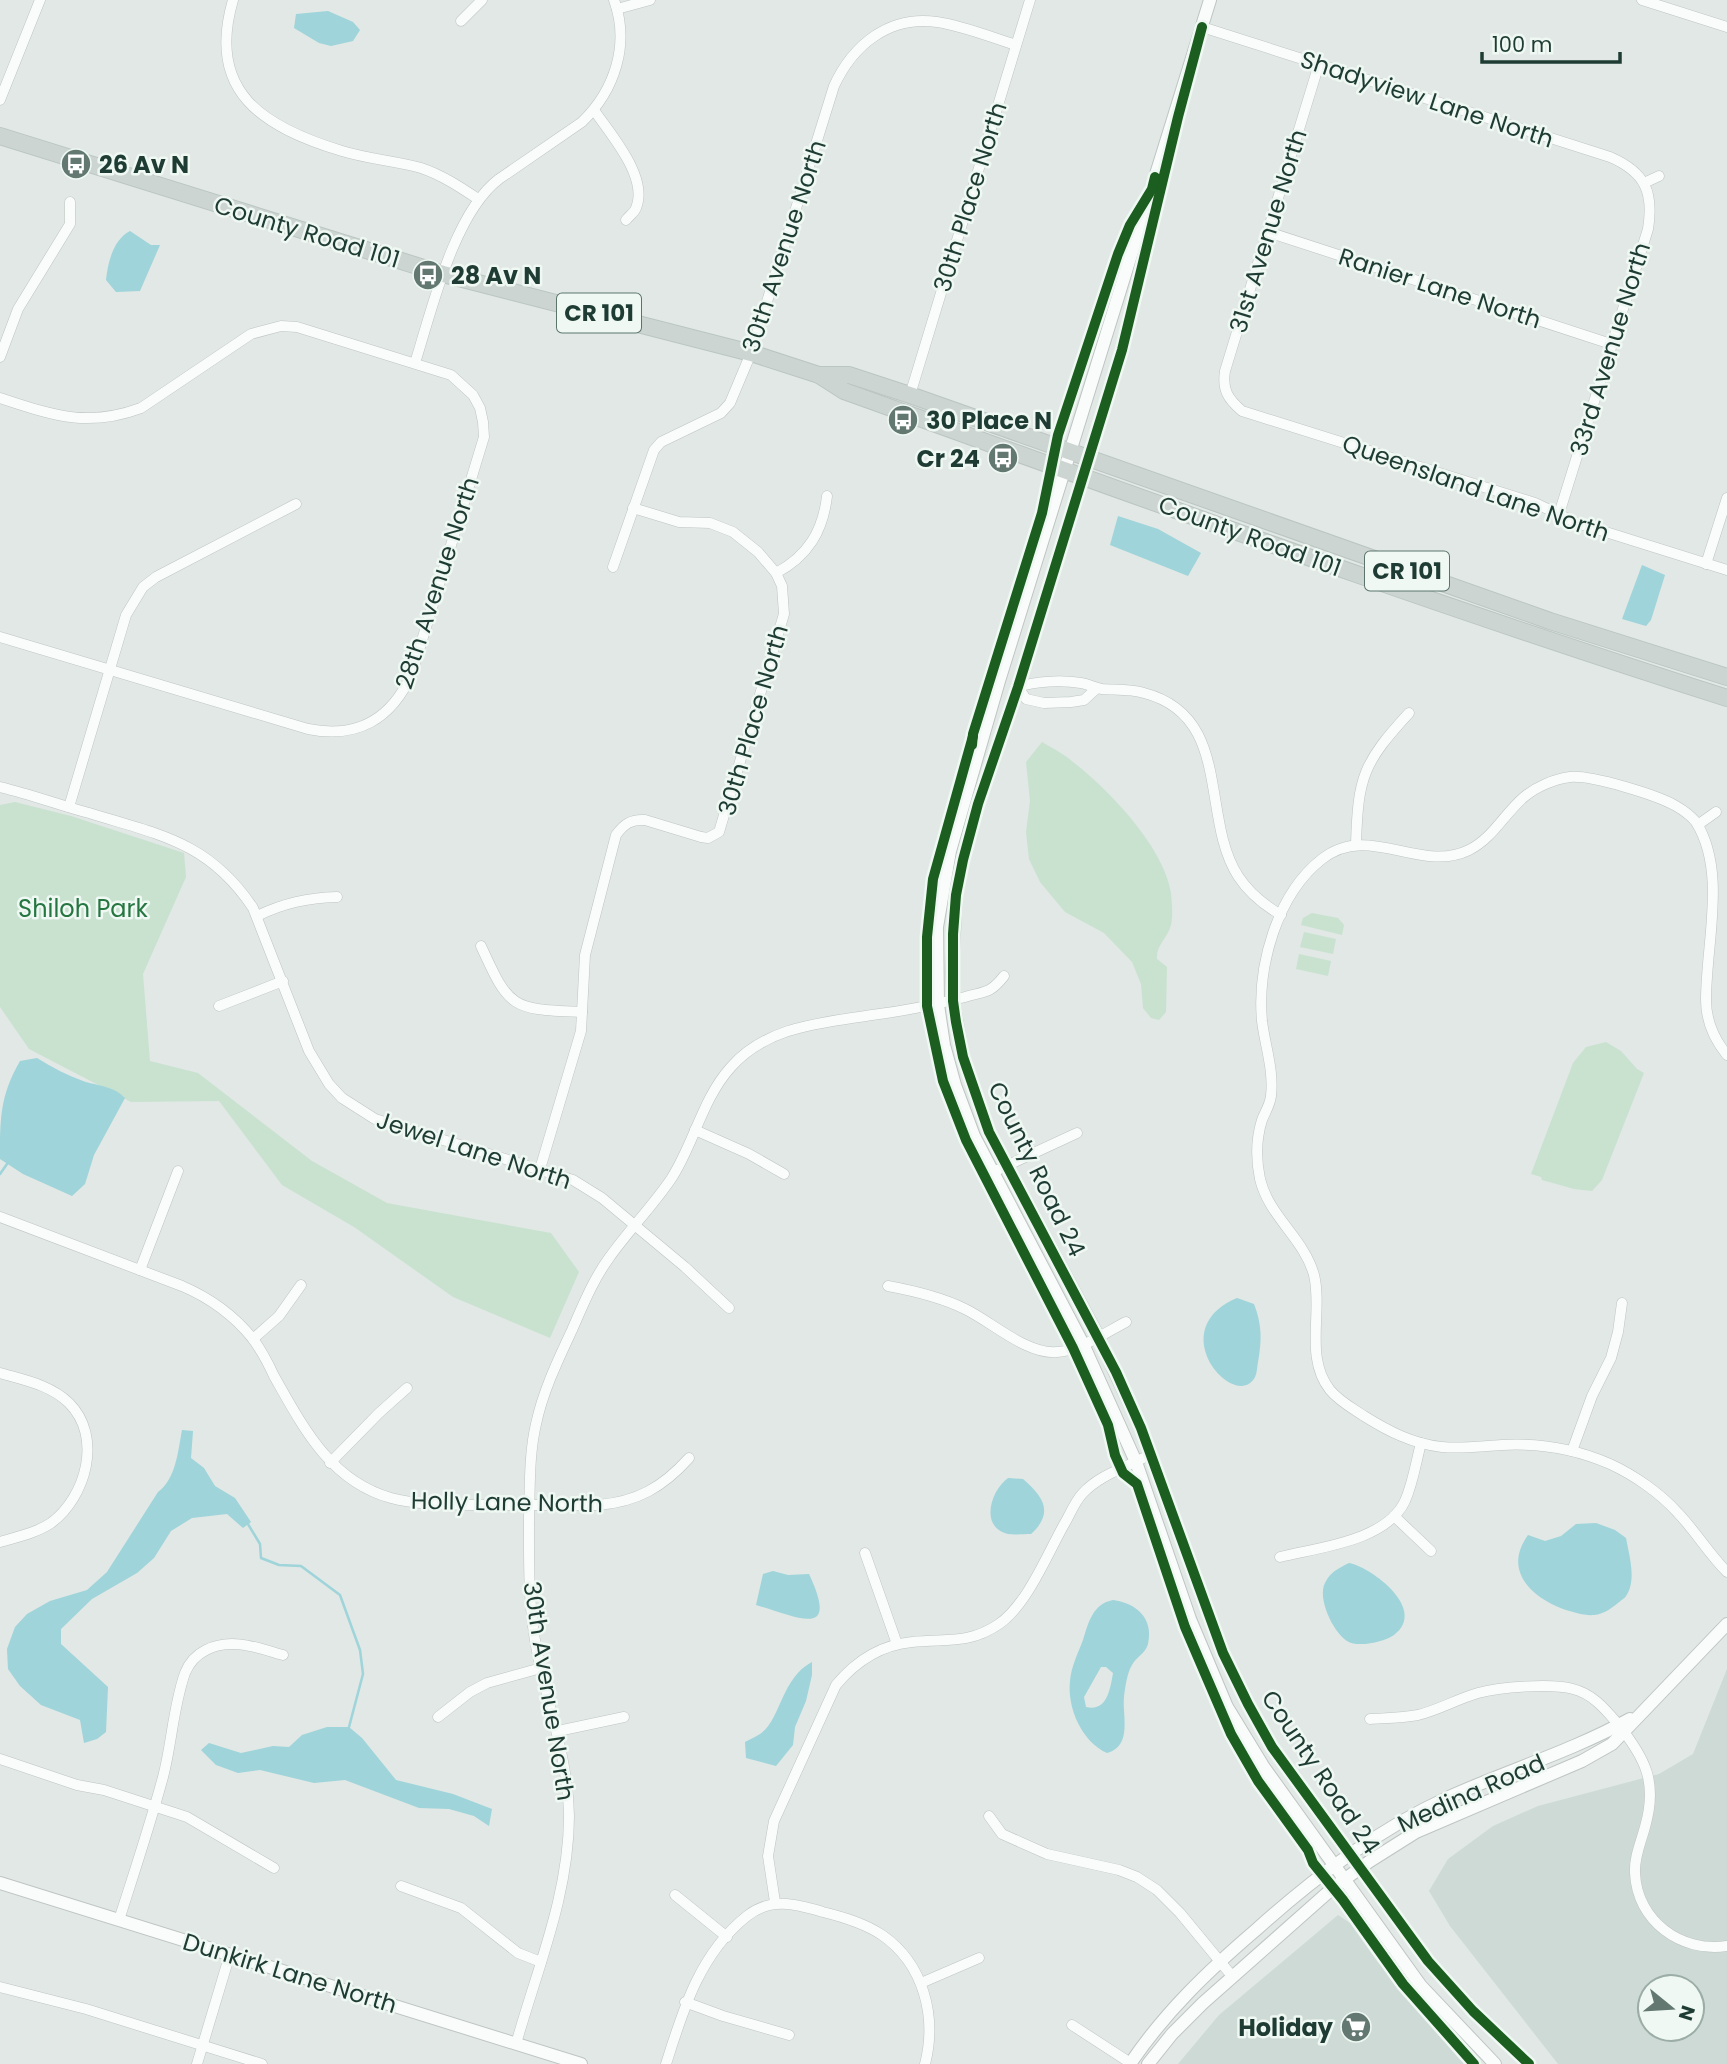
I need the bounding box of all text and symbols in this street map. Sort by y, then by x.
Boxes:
scale bar [1482,21,1620,65]
text: 100 m [1492,30,1552,59]
street label: Shadyview Lane North [1296,42,1558,156]
street label: 30th Place North [925,98,1015,296]
street label: 31st Avenue North [1221,125,1315,337]
street label: 30th Avenue North [734,136,834,356]
bus stop icon: 26 Av N [59,147,93,181]
place label: 26 Av N [99,148,189,181]
street label: County Road 101 [210,188,404,276]
street label: 33rd Avenue North [1562,238,1658,460]
street label: Ranier Lane North [1335,240,1545,336]
bus stop icon: 28 Av N [411,258,445,292]
place label: 28 Av N [451,259,541,292]
road number: CR 101 [557,294,641,332]
bus stop icon: 30 Place N [886,403,920,437]
place label: 30 Place N [926,404,1052,437]
street label: Queensland Lane North [1338,427,1614,549]
bus stop icon: Cr 24 [986,441,1020,475]
place label: Cr 24 [916,442,980,475]
street label: 28th Avenue North [387,473,487,693]
street label: County Road 101 [1154,488,1346,584]
road number: CR 101 [1365,552,1449,590]
street label: 30th Place North [710,621,796,819]
park label: Shiloh Park [18,892,149,925]
street label: County Road 24 [980,1076,1094,1262]
street label: Jewel Lane North [372,1103,576,1197]
street label: Holly Lane North [411,1484,603,1520]
street label: 30th Avenue North [515,1579,583,1803]
street label: County Road 24 [1254,1684,1388,1860]
street label: Medina Road [1392,1746,1550,1840]
street label: Dunkirk Lane North [179,1925,401,2021]
north arrow [1636,1973,1706,2043]
text: N [1672,2002,1702,2024]
supermarket icon: Holiday [1339,2010,1373,2044]
place label: Holiday [1238,2011,1334,2044]

